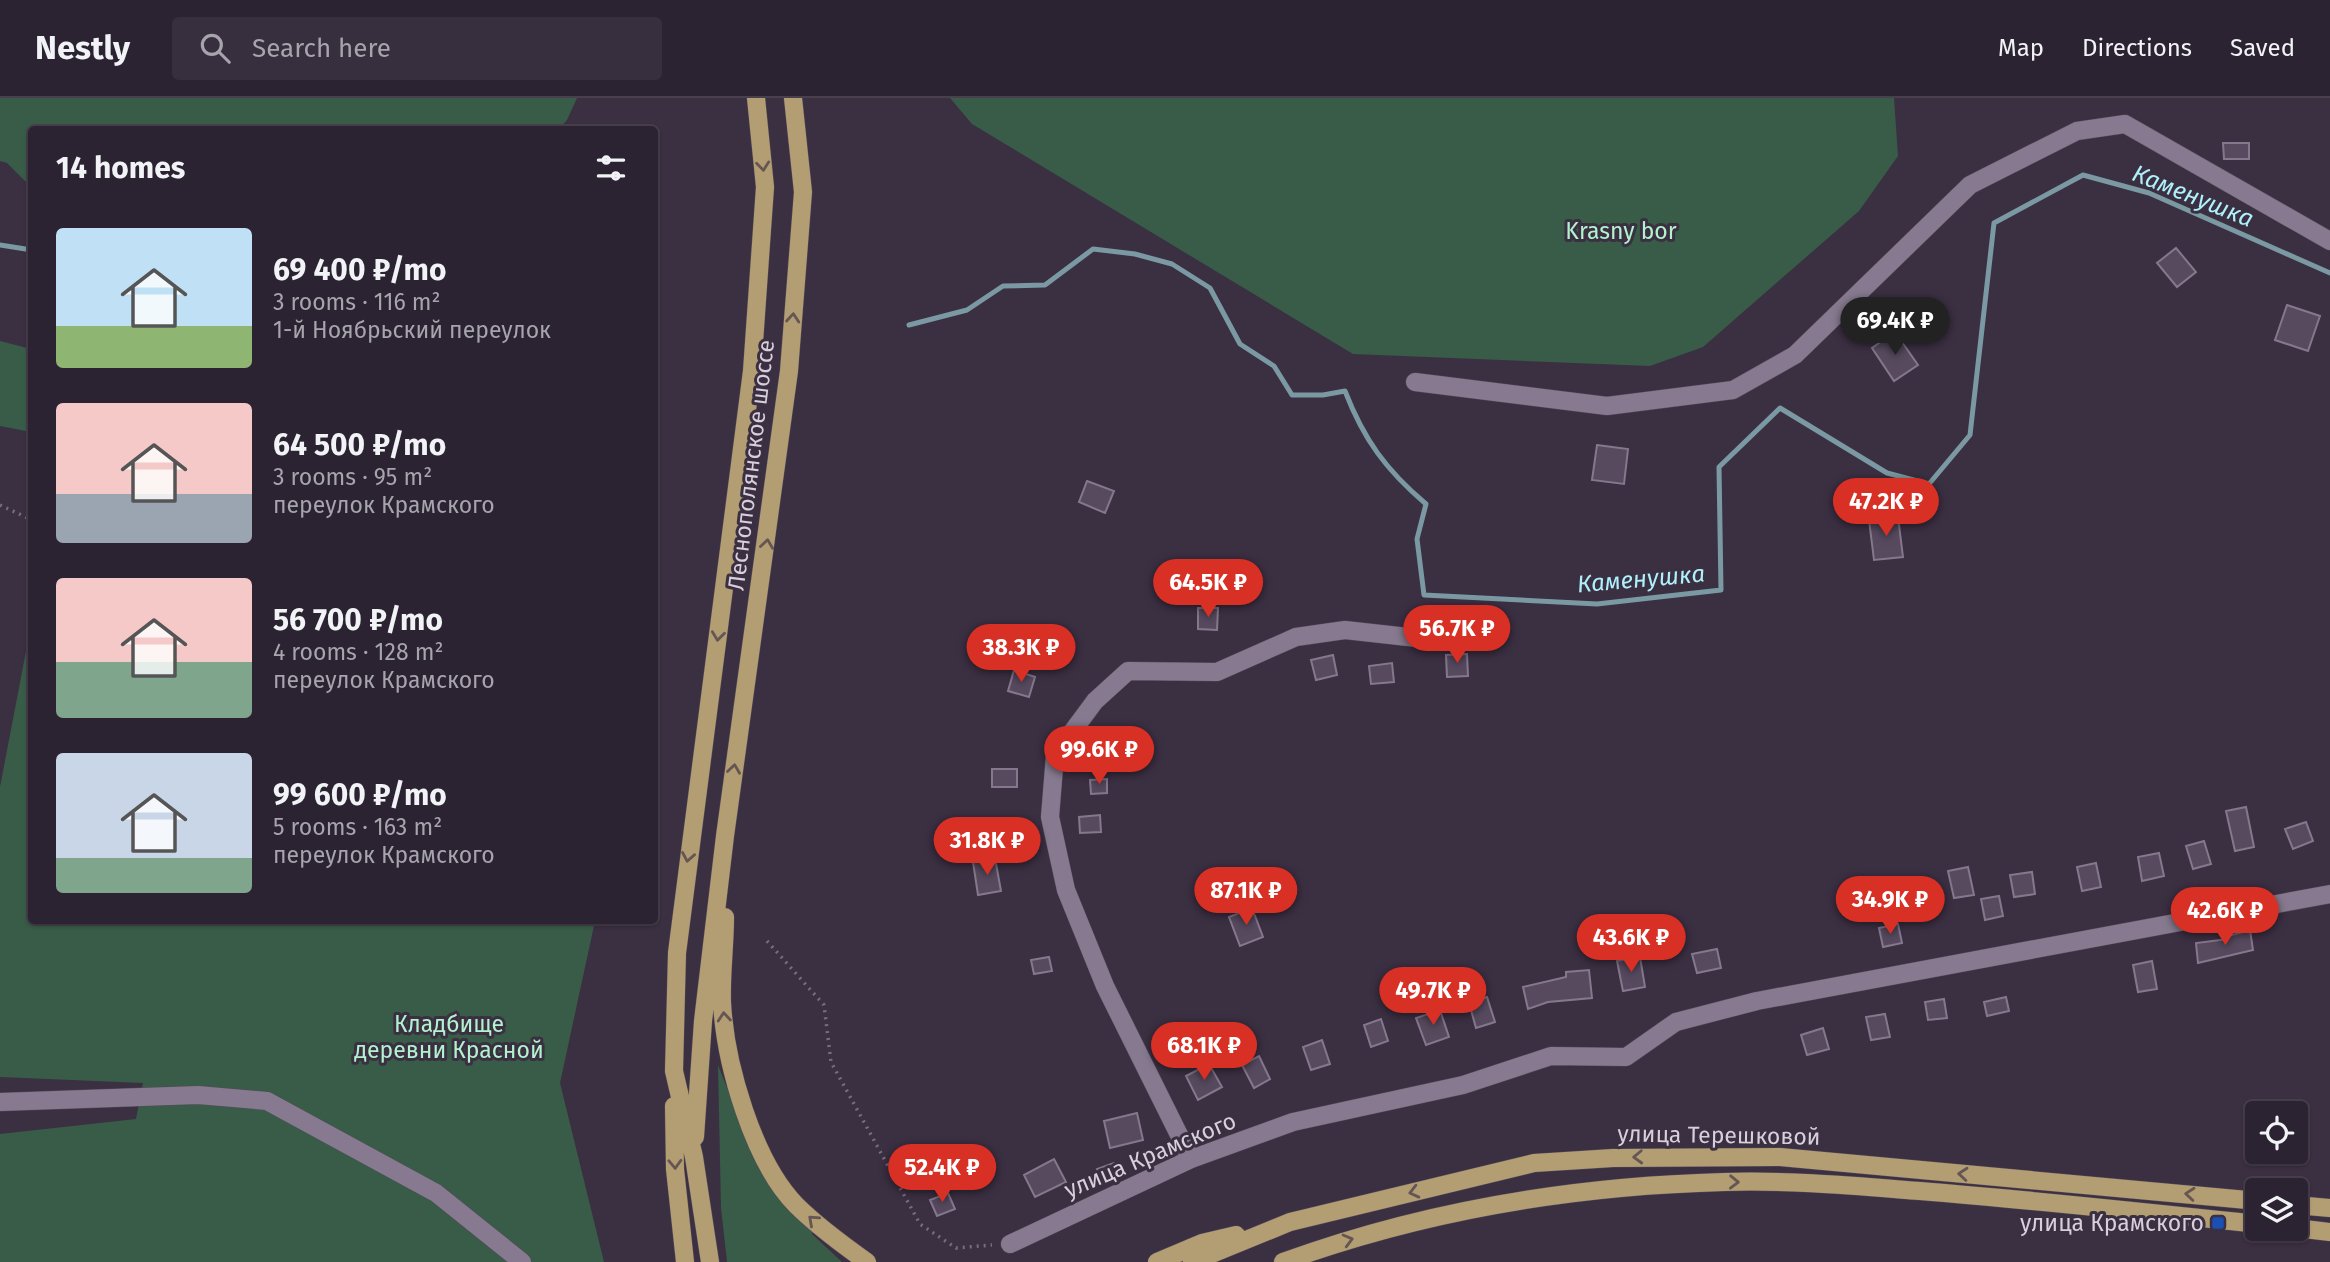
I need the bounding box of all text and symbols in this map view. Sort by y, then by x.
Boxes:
search box [172,17,662,80]
text: Nestly [35,28,130,68]
icon: search [196,29,234,67]
text: Search here [252,33,391,64]
text: Map [1998,34,2044,62]
text: Directions [2082,34,2192,62]
text: Saved [2230,34,2295,62]
icon: filters [592,149,630,187]
text: 14 homes [56,150,185,186]
water label: Каменушка [2128,159,2258,233]
one-way arrow [755,161,770,172]
park label: Krasny bor [1565,217,1677,245]
text: 69 400 ₽/mo [273,252,446,288]
icon: home [112,256,196,340]
text: 3 rooms · 116 m² [273,288,441,316]
pin: 69.4K ₽ [1830,298,1960,357]
text: 69.4K ₽ [1856,306,1934,334]
one-way arrow [785,312,800,323]
text: 1-й Ноябрьский переулок [273,316,551,344]
street label: Леснополянское шоссе [722,338,780,592]
text: 64 500 ₽/mo [273,427,446,463]
icon: home [112,431,196,515]
text: 3 rooms · 95 m² [273,463,432,491]
pin: 47.2K ₽ [1821,478,1951,538]
text: 47.2K ₽ [1849,487,1923,515]
text: переулок Крамского [273,491,495,519]
one-way arrow [759,538,774,549]
water label: Каменушка [1576,559,1706,599]
pin: 64.5K ₽ [1143,560,1273,619]
text: 64.5K ₽ [1169,568,1247,596]
text: 56 700 ₽/mo [273,602,443,638]
icon: home [112,606,196,690]
pin: 56.7K ₽ [1392,606,1522,665]
text: 56.7K ₽ [1419,614,1495,642]
pin: 38.3K ₽ [956,624,1086,684]
one-way arrow [711,630,726,641]
text: 38.3K ₽ [983,633,1059,661]
text: 4 rooms · 128 m² [273,638,443,666]
text: переулок Крамского [273,666,495,694]
pin: 99.6K ₽ [1034,726,1164,786]
text: 99.6K ₽ [1060,735,1138,763]
one-way arrow [727,763,742,775]
text: 99 600 ₽/mo [273,777,447,813]
icon: home [112,781,196,865]
text: 5 rooms · 163 m² [273,813,442,841]
pin: 31.8K ₽ [922,818,1052,877]
text: 31.8K ₽ [950,826,1024,854]
text: переулок Крамского [273,841,495,869]
one-way arrow [682,851,697,863]
pin: 87.1K ₽ [1181,868,1311,927]
text: 87.1K ₽ [1210,876,1282,904]
pin: 34.9K ₽ [1825,876,1955,936]
text: 34.9K ₽ [1852,885,1928,913]
pin: 42.6K ₽ [2160,888,2290,947]
text: 42.6K ₽ [2187,896,2263,924]
pin: 43.6K ₽ [1566,914,1696,974]
text: 43.6K ₽ [1593,923,1669,951]
pin: 49.7K ₽ [1368,968,1498,1027]
text: 49.7K ₽ [1395,976,1471,1004]
park label: Кладбище деревни Красной [354,1010,544,1064]
one-way arrow [717,1011,732,1022]
pin: 68.1K ₽ [1139,1023,1269,1082]
text: 68.1K ₽ [1167,1031,1241,1059]
map controls [2245,1101,2308,1241]
button: locate [2245,1101,2308,1164]
street label: улица Крамского [1060,1106,1240,1204]
street label: улица Терешковой [1617,1119,1821,1151]
pin: 52.4K ₽ [877,1144,1007,1204]
one-way arrow [1633,1149,1643,1165]
text: 52.4K ₽ [904,1153,980,1181]
one-way arrow [668,1159,683,1170]
one-way arrow [1957,1167,1968,1182]
one-way arrow [1730,1174,1740,1190]
button: layers [2245,1178,2308,1241]
one-way arrow [1409,1184,1421,1198]
one-way arrow [2184,1187,2195,1202]
place label: улица Крамского [2020,1209,2204,1237]
marker: улица Крамского [2210,1215,2226,1231]
one-way arrow [808,1216,821,1229]
one-way arrow [1341,1233,1353,1248]

